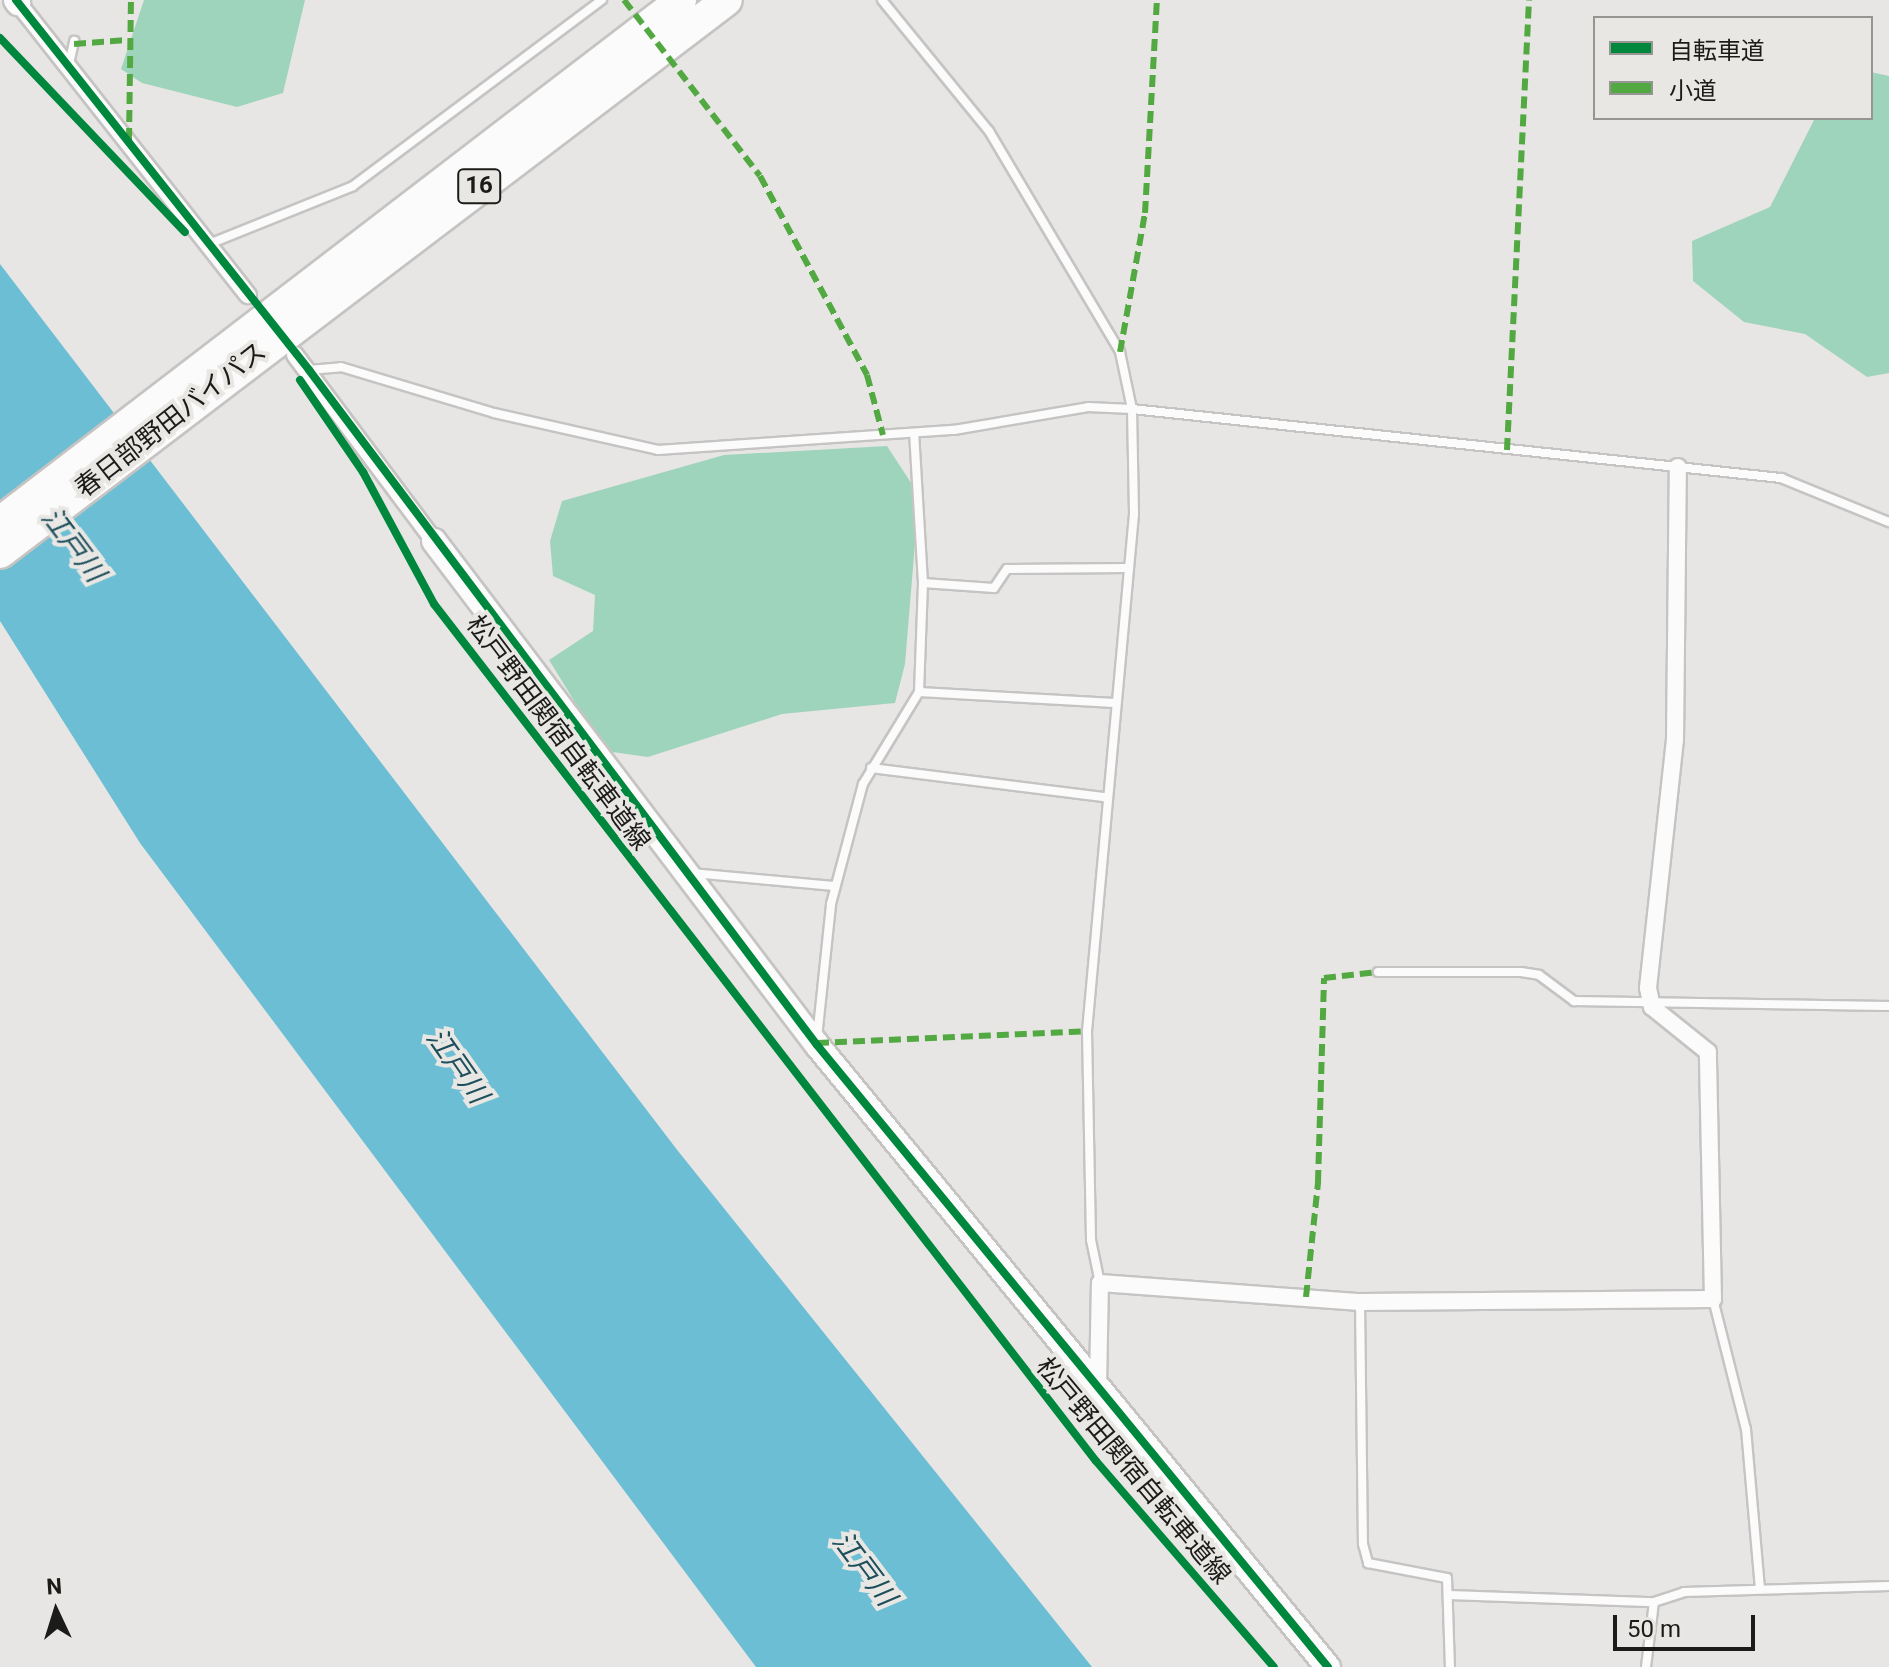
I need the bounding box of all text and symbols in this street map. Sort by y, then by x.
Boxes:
legend [1593,16,1873,120]
text: 自転車道 [1669,37,1765,65]
text: 小道 [1669,77,1717,105]
road number: 16 [457,166,501,206]
street label: 春日部野田バイパス [69,336,273,504]
water label: 江戸川 [34,501,112,589]
street label: 松戸野田関宿自転車道線 [459,609,657,857]
water label: 江戸川 [419,1022,495,1110]
street label: 松戸野田関宿自転車道線 [1029,1351,1237,1591]
water label: 江戸川 [825,1525,903,1613]
north arrow [16,1571,96,1651]
text: N [46,1574,63,1600]
scale bar [1617,1599,1759,1649]
text: 50 m [1627,1615,1681,1643]

